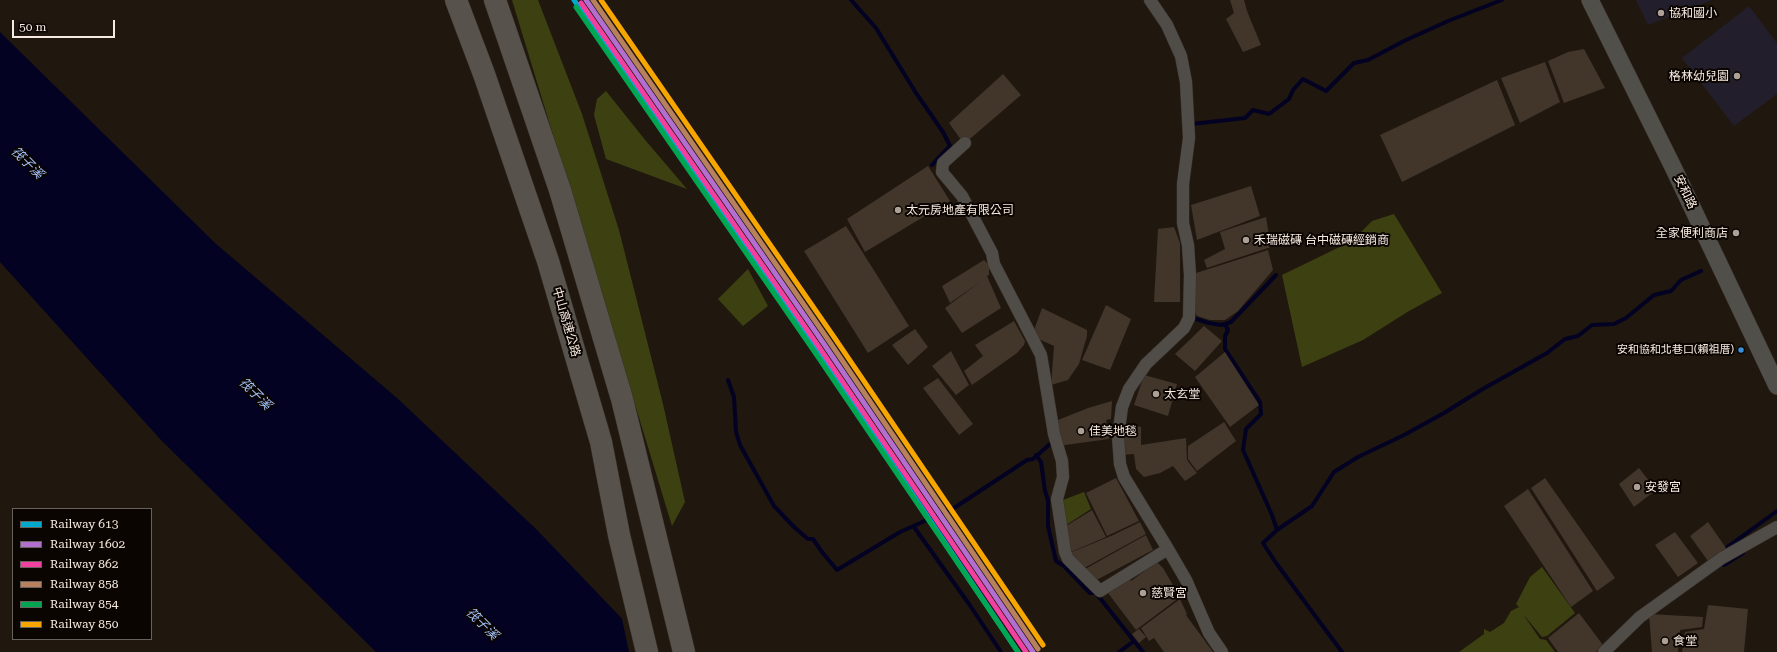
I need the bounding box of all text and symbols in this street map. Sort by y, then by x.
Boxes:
place label: 協和國小 [1669,6,1717,20]
marker: 協和國小 [1656,8,1666,18]
scale bar [14,12,117,38]
text: 50 m [19,20,46,34]
place label: 格林幼兒園 [1669,69,1729,83]
marker: 格林幼兒園 [1732,71,1742,81]
water label: 筏子溪 [8,144,46,182]
street label: 安和路 [1671,173,1699,211]
place label: 太元房地產有限公司 [906,203,1014,217]
marker: 太元房地產有限公司 [893,205,903,215]
place label: 全家便利商店 [1656,226,1728,240]
marker: 全家便利商店 [1731,228,1741,238]
place label: 禾瑞磁磚 台中磁磚經銷商 [1254,233,1389,247]
marker: 禾瑞磁磚 台中磁磚經銷商 [1241,235,1251,245]
street label: 中山高速公路 [549,285,583,359]
place label: 安和協和北巷口(賴祖厝) [1617,343,1734,357]
marker: 安和協和北巷口(賴祖厝) [1736,345,1746,355]
water label: 筏子溪 [236,375,274,413]
place label: 太玄堂 [1164,387,1200,401]
marker: 太玄堂 [1151,389,1161,399]
place label: 佳美地毯 [1089,424,1137,438]
marker: 佳美地毯 [1076,426,1086,436]
place label: 安發宮 [1645,480,1681,494]
marker: 安發宮 [1632,482,1642,492]
legend [12,508,152,640]
text: Railway 613 [50,517,119,531]
text: Railway 1602 [50,537,125,551]
text: Railway 862 [50,557,119,571]
text: Railway 858 [50,577,119,591]
place label: 慈賢宮 [1151,586,1187,600]
marker: 慈賢宮 [1138,588,1148,598]
text: Railway 854 [50,597,119,611]
water label: 筏子溪 [463,605,501,643]
text: Railway 850 [50,617,119,631]
place label: 食堂 [1673,634,1697,648]
marker: 食堂 [1660,636,1670,646]

